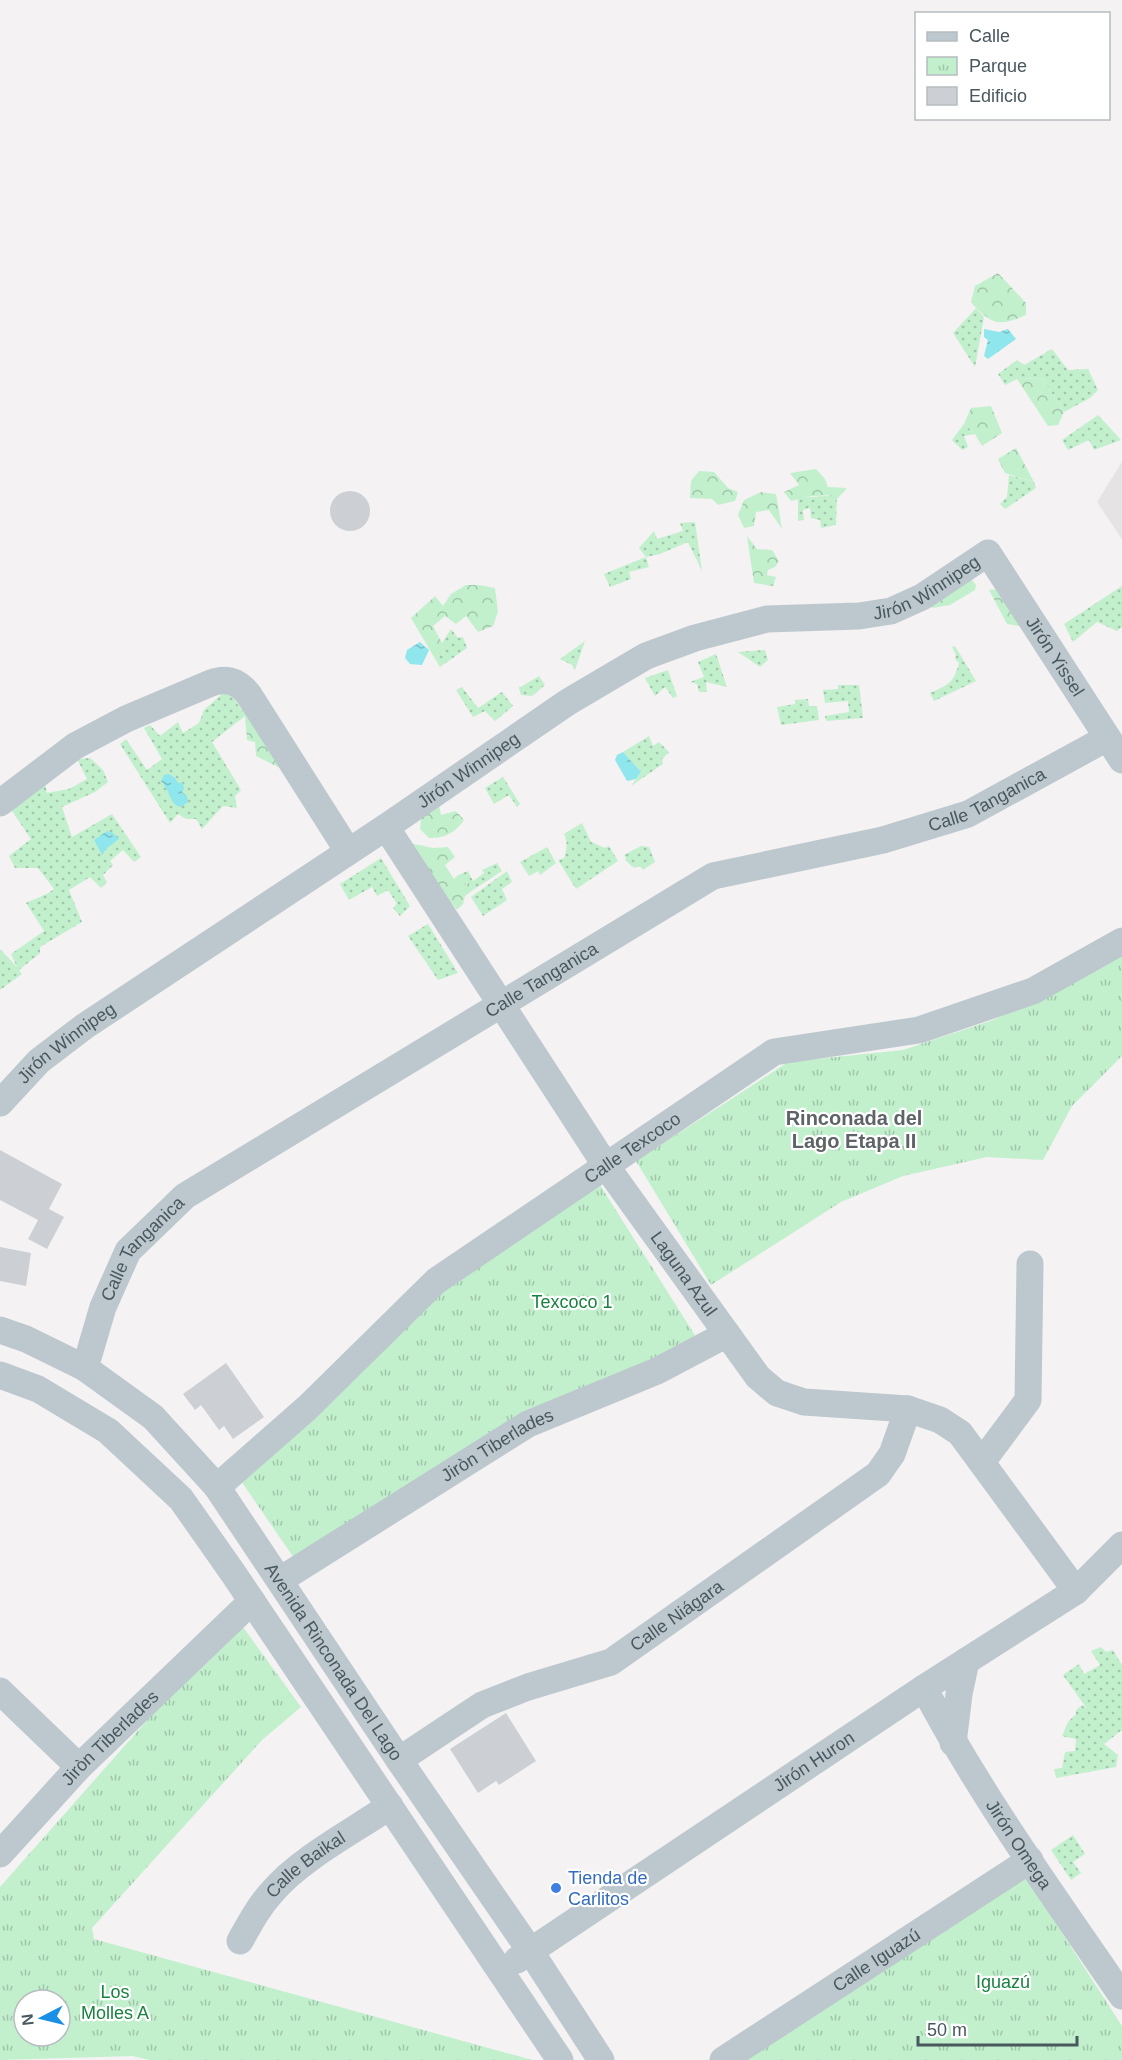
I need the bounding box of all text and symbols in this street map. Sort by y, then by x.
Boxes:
legend [915,12,1110,120]
text: Calle [969,26,1010,46]
text: Parque [969,56,1027,76]
text: Edificio [969,86,1027,106]
street label: Jirón Winnipeg [872,551,983,624]
street label: Jirón Yissel [1022,613,1088,700]
street label: Jirón Winnipeg [414,728,523,812]
street label: Calle Tanganica [926,763,1050,836]
street label: Calle Tanganica [482,938,602,1022]
street label: Jirón Winnipeg [13,999,119,1088]
district label: Rinconada del Lago Etapa II [786,1107,922,1152]
street label: Calle Texcoco [581,1108,684,1188]
street label: Calle Tanganica [97,1192,189,1304]
street label: Laguna Azul [647,1228,721,1320]
park label: Texcoco 1 [531,1292,613,1312]
street label: Jiròn Tiberlades [438,1405,556,1486]
street label: Avenida Rinconada Del Lago [261,1559,406,1764]
street label: Calle Niágara [626,1576,728,1655]
street label: Jiròn Tiberlades [57,1686,162,1789]
street label: Jirón Huron [770,1727,858,1796]
street label: Jirón Omega [982,1796,1056,1894]
street label: Calle Baikal [262,1827,349,1902]
place label: Tienda de Carlitos [568,1868,647,1909]
marker: Tienda de Carlitos [549,1881,563,1895]
street label: Calle Iguazú [829,1924,924,1996]
park label: Iguazú [976,1972,1030,1992]
park label: Los Molles A [81,1982,149,2023]
north arrow [12,1988,72,2048]
scale bar [918,2009,1077,2047]
text: N [18,2013,37,2027]
text: 50 m [927,2020,967,2040]

